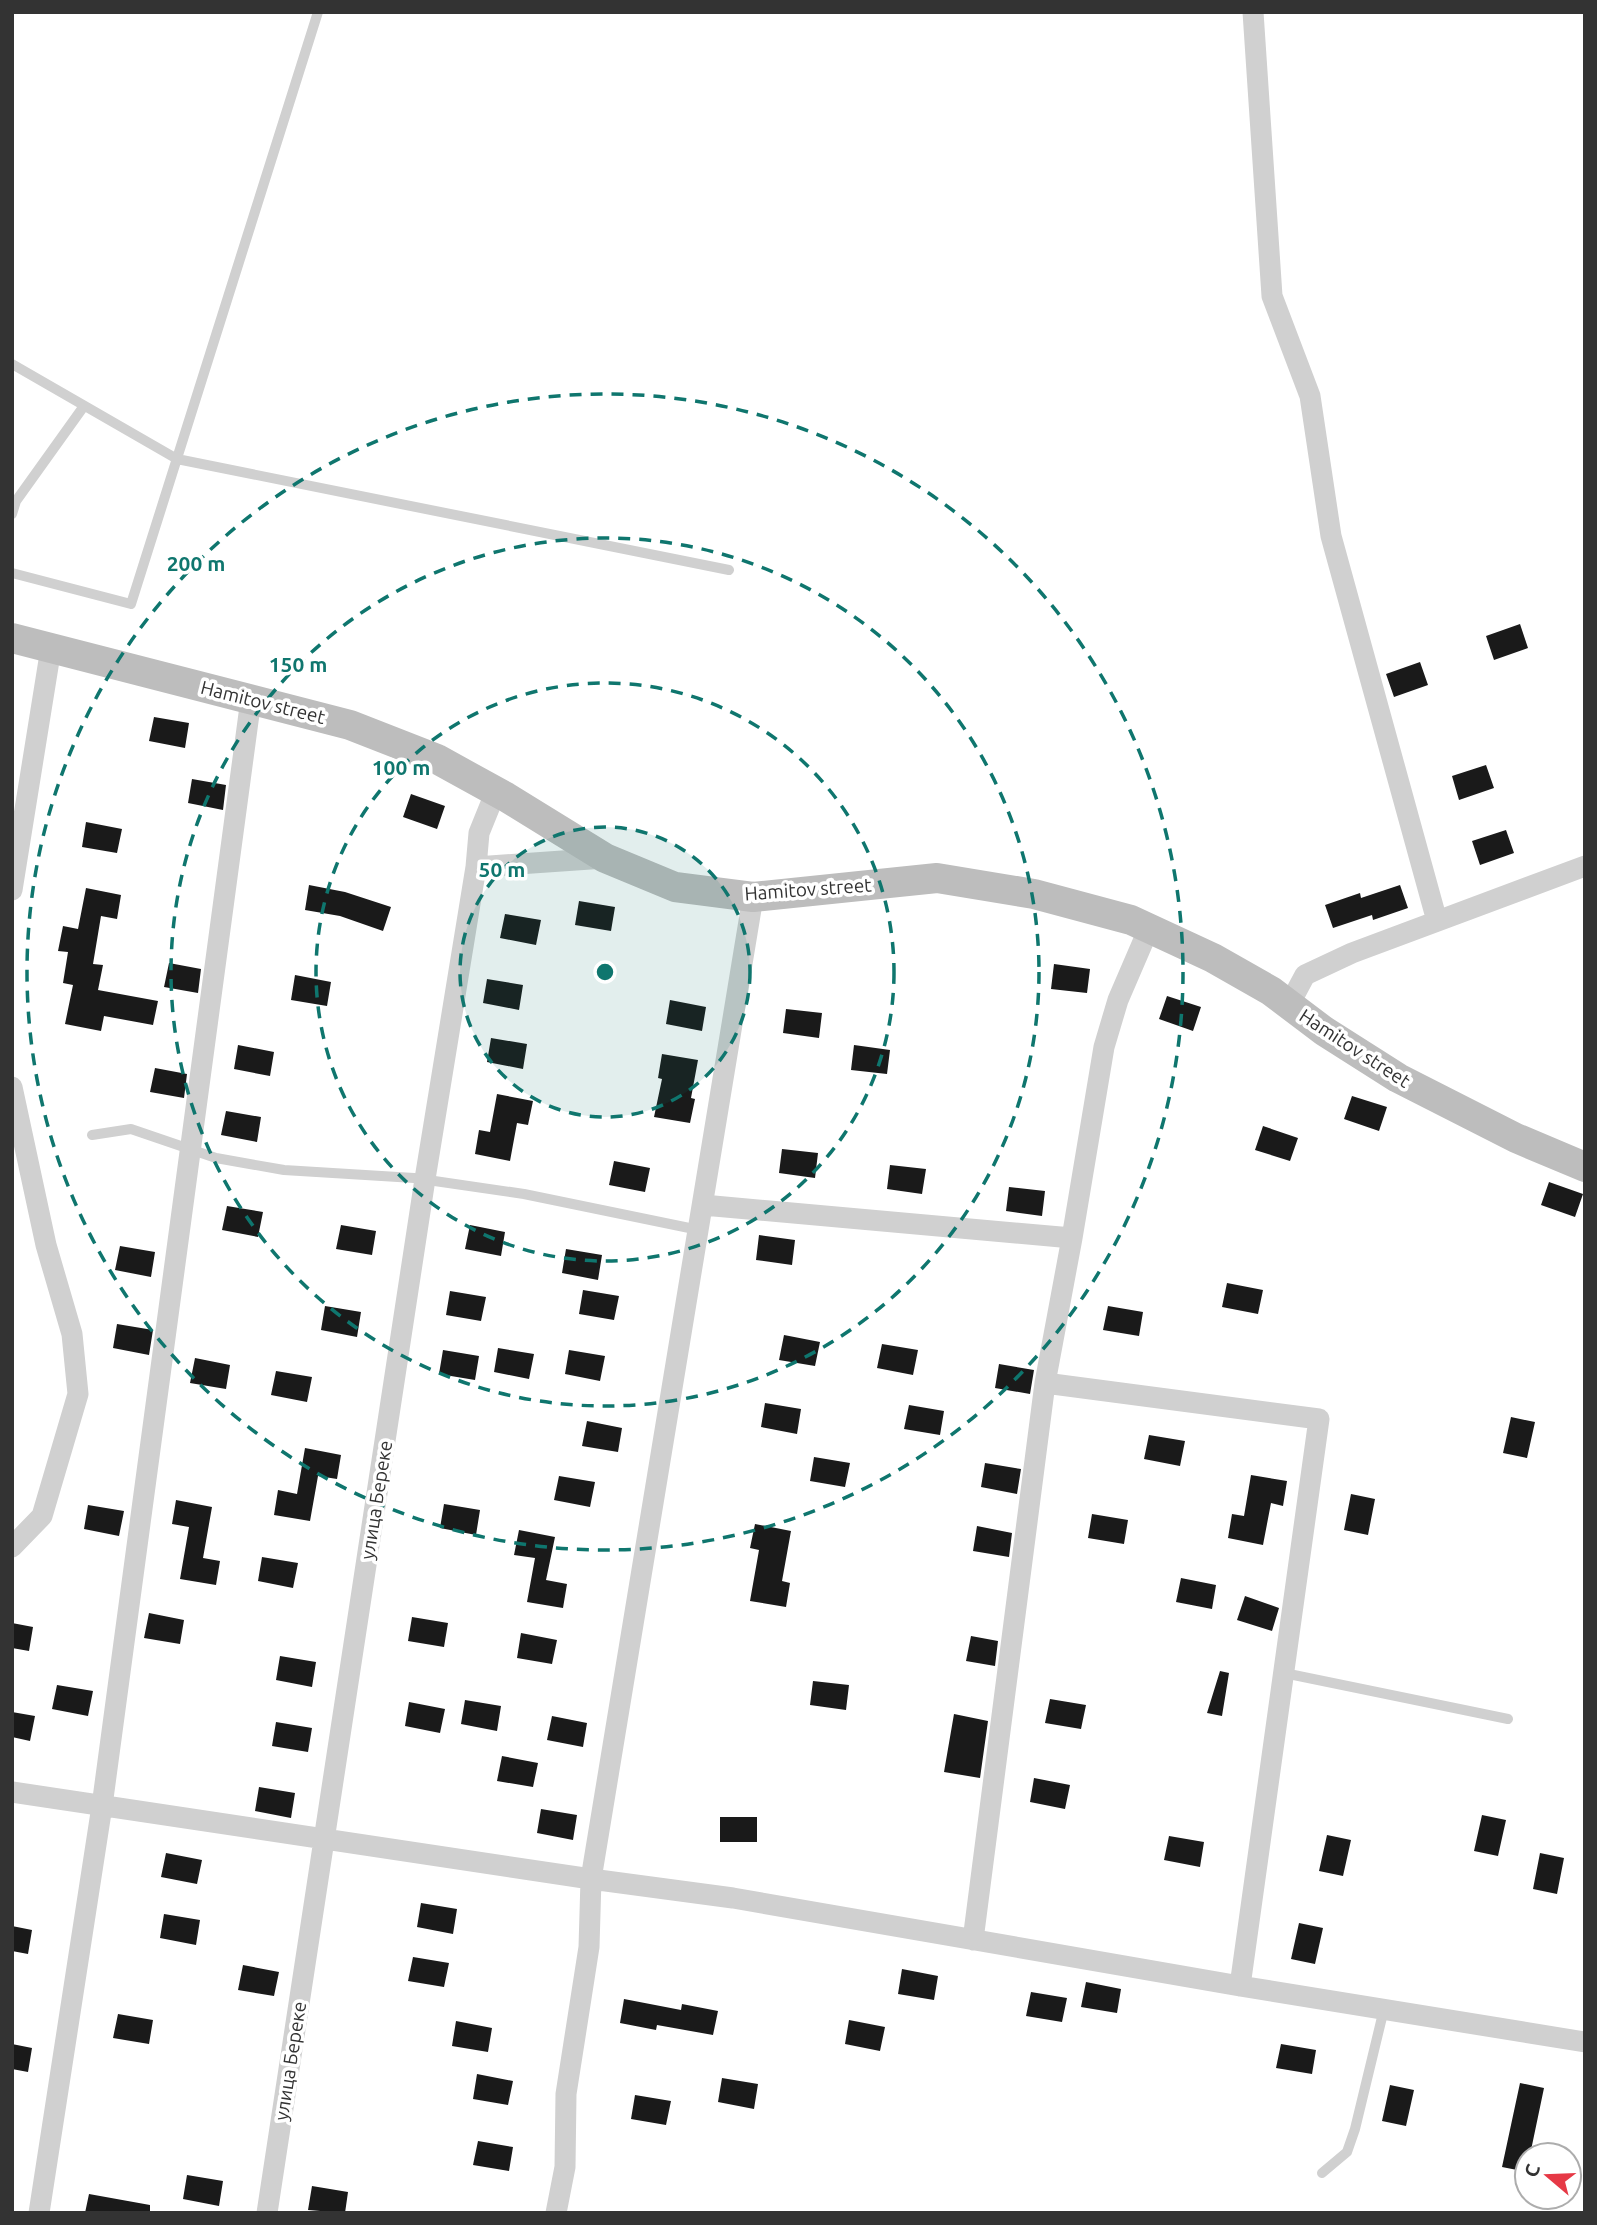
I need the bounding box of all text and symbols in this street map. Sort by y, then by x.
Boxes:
text: 200 m [167,551,225,575]
text: 150 m [269,652,327,676]
street label: Hamitov street [198,676,328,728]
text: 100 m [372,755,430,779]
text: 50 m [479,857,525,881]
street label: Hamitov street [744,874,873,904]
centre of rings [593,960,617,984]
street label: Hamitov street [1296,1004,1415,1092]
street label: улица Береке [356,1439,396,1561]
street label: улица Береке [270,2000,310,2122]
north arrow [1513,2141,1583,2211]
text: С [1520,2161,1544,2180]

